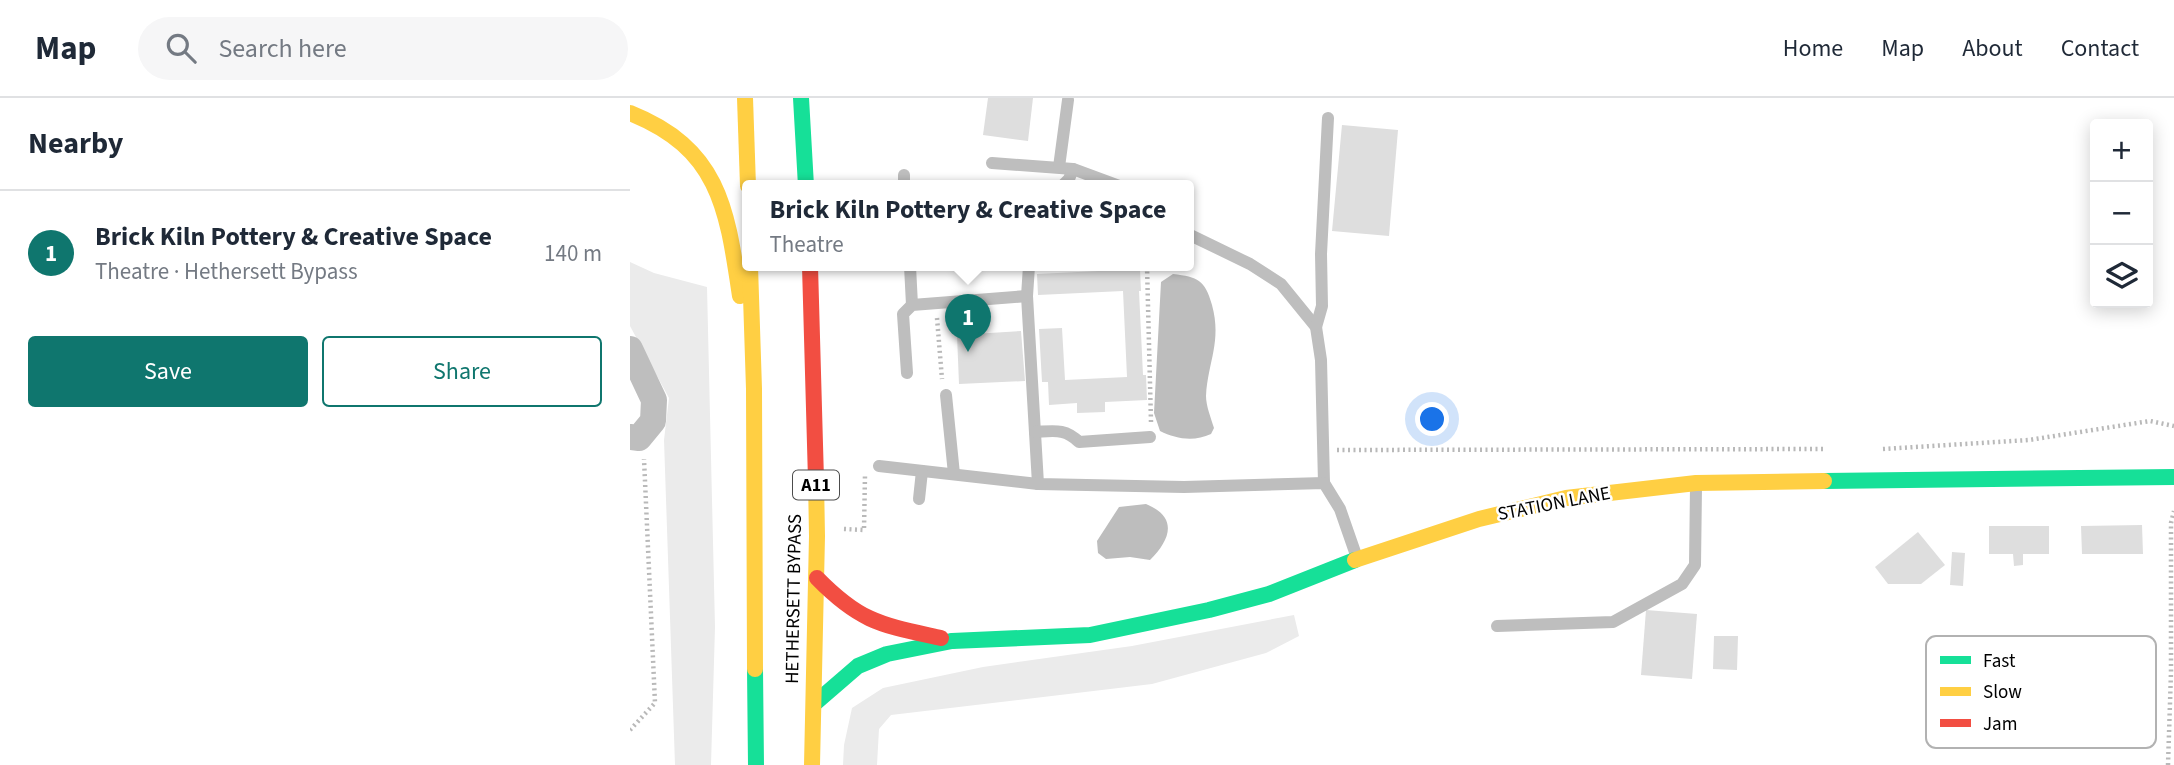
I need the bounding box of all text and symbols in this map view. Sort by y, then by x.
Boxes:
search box [138,17,628,80]
text: Map [35,25,96,72]
icon: search [162,29,200,67]
text: Search here [218,30,347,67]
text: Home [1783,31,1843,66]
text: Map [1881,31,1924,66]
text: About [1962,31,2023,66]
text: Contact [2061,31,2139,66]
map controls [2090,119,2153,308]
button: + [2090,119,2153,182]
text: Nearby [28,122,123,165]
popup [742,180,1194,271]
button: − [2090,182,2153,245]
text: Brick Kiln Pottery & Creative Space [770,191,1166,228]
text: Brick Kiln Pottery & Creative Space [95,218,492,255]
text: Theatre [770,228,844,261]
text: 1 [45,237,57,270]
text: 140 m [544,237,602,270]
button: layers [2090,245,2153,308]
text: Theatre · Hethersett Bypass [95,255,358,288]
pin: 1 [945,294,991,352]
button: Save [28,336,308,407]
button: Share [322,336,602,407]
your location [1415,402,1449,436]
road number: A11 [793,470,839,500]
street label: STATION LANE [1495,480,1613,528]
street label: HETHERSETT BYPASS [779,514,809,684]
legend [1926,636,2156,748]
text: Fast [1983,648,2016,675]
text: Slow [1983,679,2022,706]
text: Jam [1983,711,2017,738]

